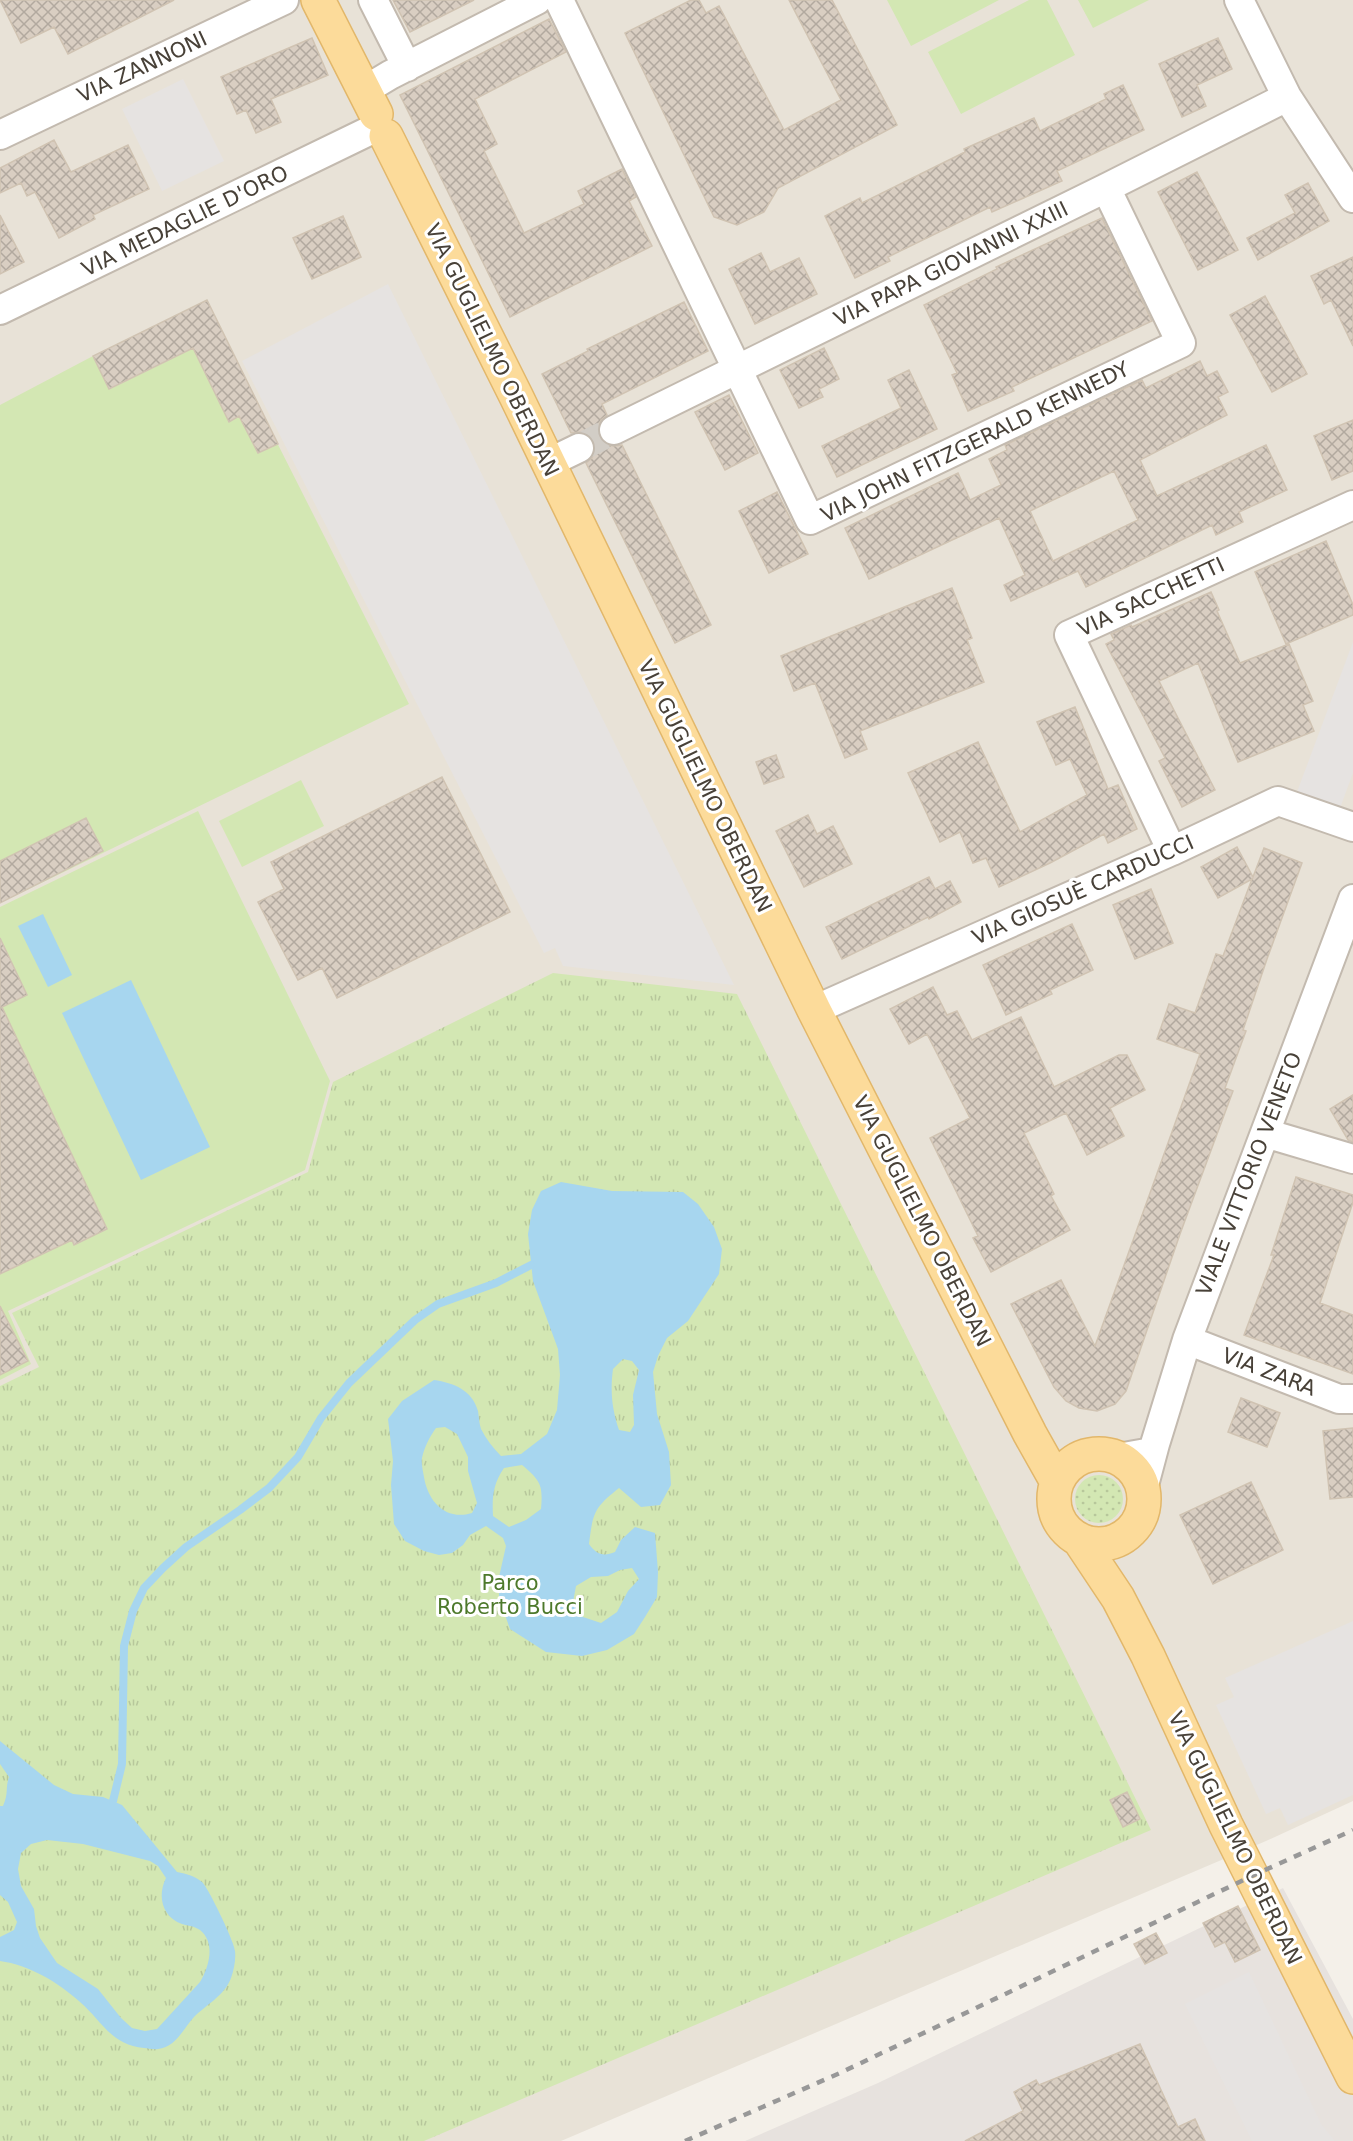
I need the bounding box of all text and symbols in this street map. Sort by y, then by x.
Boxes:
street label: VIA ZANNONI [73,26,211,108]
street label: VIA MEDAGLIE D'ORO [78,161,292,281]
street label: VIA PAPA GIOVANNI XXIII [830,197,1072,331]
street label: VIA GUGLIELMO OBERDAN [420,220,564,480]
street label: VIA JOHN FITZGERALD KENNEDY [817,357,1133,527]
street label: VIA SACCHETTI [1074,552,1228,642]
street label: VIA GUGLIELMO OBERDAN [633,656,777,916]
street label: VIA GIOSUÈ CARDUCCI [968,829,1197,950]
street label: VIALE VITTORIO VENETO [1191,1049,1307,1299]
street label: VIA GUGLIELMO OBERDAN [848,1092,996,1350]
street label: VIA ZARA [1219,1343,1320,1401]
park label: Parco Roberto Bucci [437,1571,583,1619]
street label: VIA GUGLIELMO OBERDAN [1163,1708,1307,1968]

